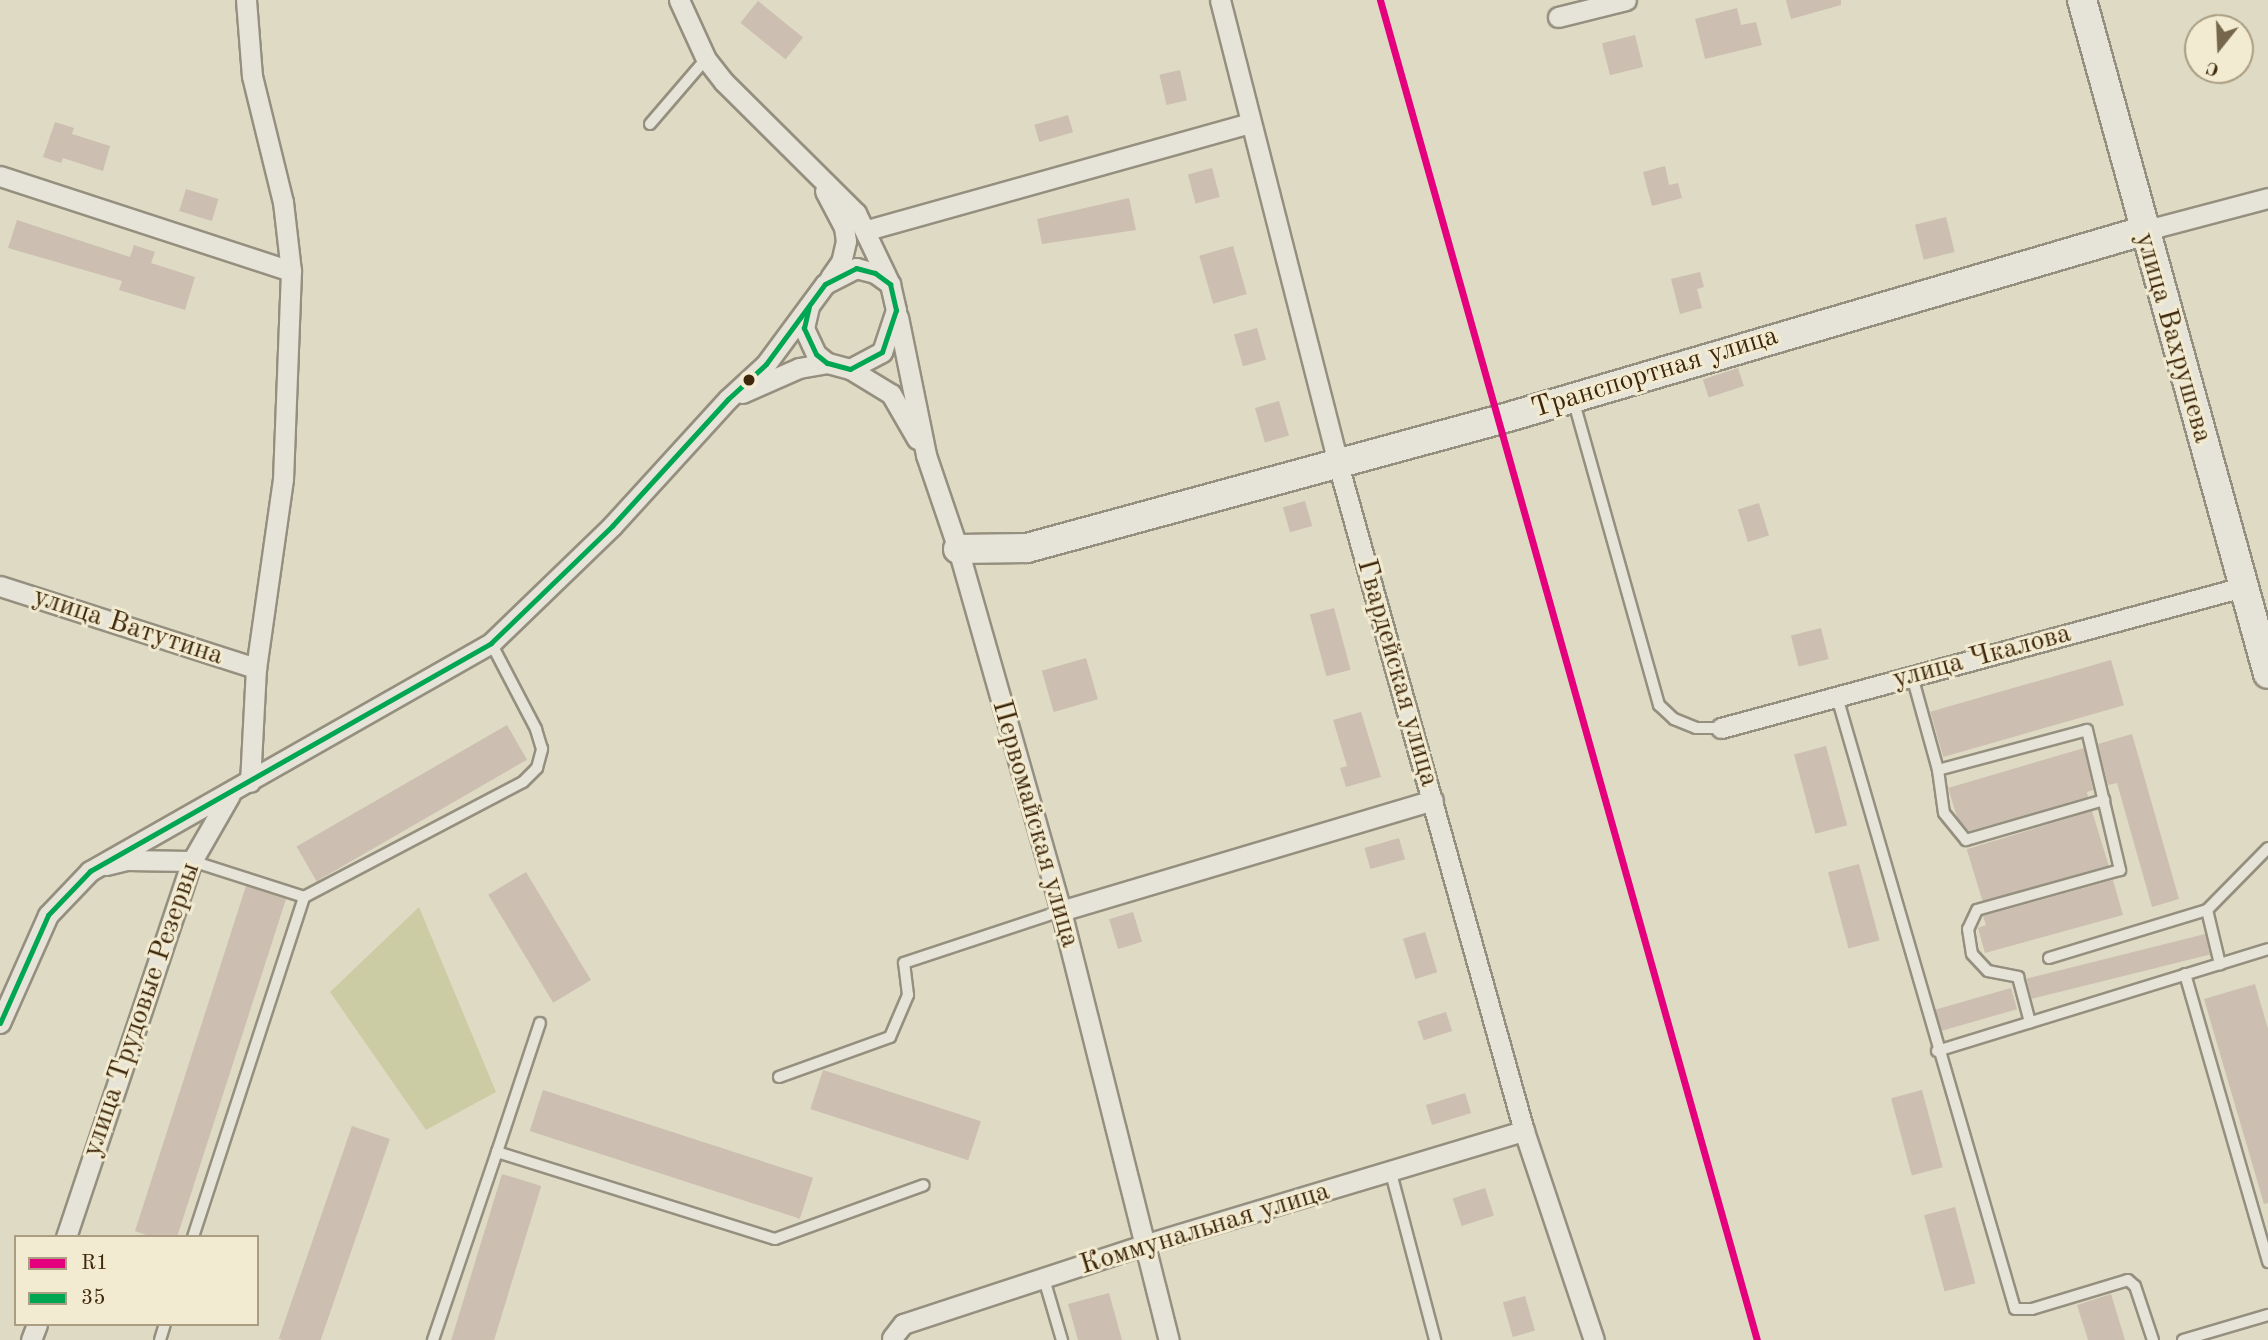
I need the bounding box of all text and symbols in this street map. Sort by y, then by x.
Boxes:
north arrow [2184,14,2254,84]
text: С [2204,57,2222,79]
street label: улица Вахрушева [2127,229,2219,447]
street label: Транспортная улица [1528,320,1782,426]
unlabelled marker [742,373,756,387]
street label: Гвардейская улица [1348,555,1446,791]
street label: улица Ватутина [29,580,227,674]
street label: улица Чкалова [1889,617,2075,697]
street label: Первомайская улица [984,696,1086,952]
street label: улица Трудовые Резервы [76,858,208,1162]
street label: Коммунальная улица [1076,1175,1334,1283]
legend [14,1235,259,1326]
text: R1 [81,1253,108,1274]
text: 35 [81,1288,105,1309]

